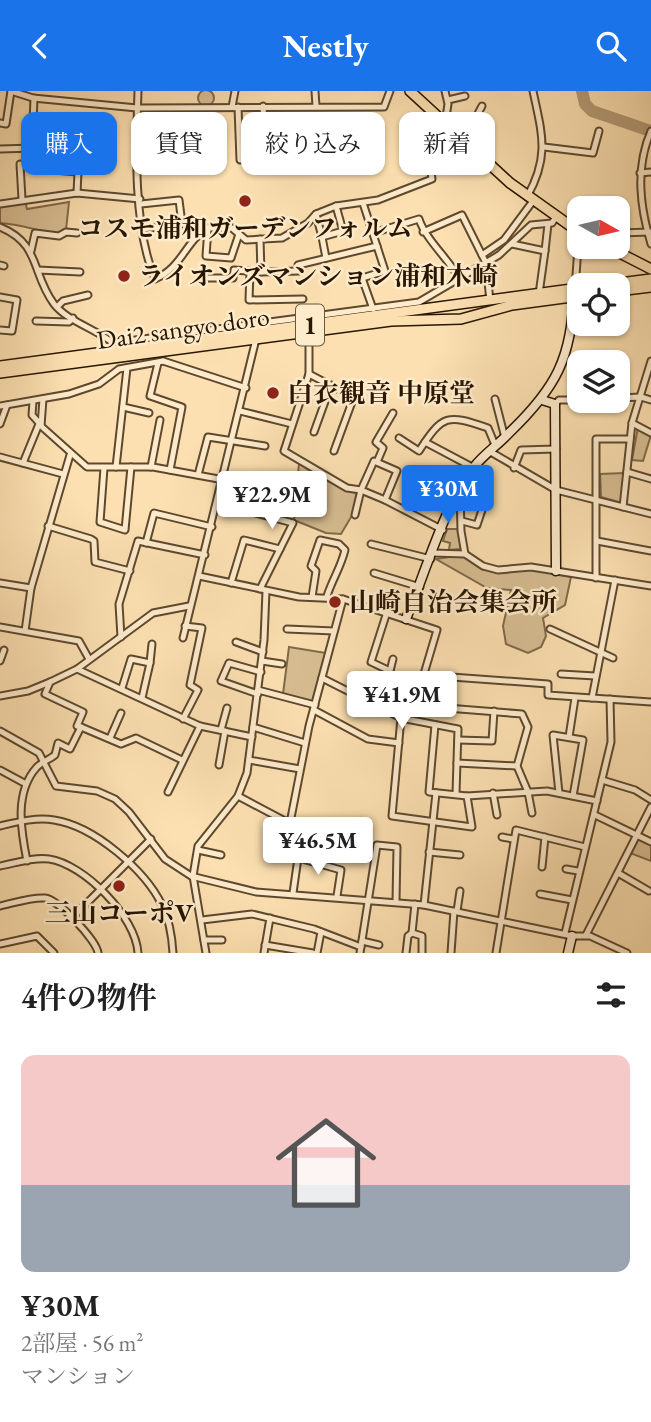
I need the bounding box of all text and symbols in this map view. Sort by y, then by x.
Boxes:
text: Nestly [282,25,369,67]
icon: back [21,27,59,65]
icon: search [592,27,630,65]
chip: 購入 [21,112,117,175]
chip: 賃貸 [131,112,227,175]
chip: 絞り込み [241,112,385,175]
chip: 新着 [399,112,495,175]
marker: コスモ浦和ガーデンフォルム [237,193,253,209]
north arrow [567,196,630,259]
map controls [567,196,630,413]
place label: コスモ浦和ガーデンフォルム [77,211,413,245]
place label: ライオンズマンション浦和木崎 [138,259,498,293]
marker: ライオンズマンション浦和木崎 [116,268,132,284]
button: locate [567,273,630,336]
street label: Dai2 sangyo doro [94,299,272,357]
road number: 1 [296,305,324,346]
button: layers [567,350,630,413]
place label: 白衣観音 中原堂 [287,376,475,410]
marker: 白衣観音 中原堂 [265,385,281,401]
pin: ¥30M [407,465,489,525]
pin: ¥22.9M [215,471,329,531]
text: ¥30M [418,473,478,503]
text: ¥22.9M [233,479,311,509]
place label: 山崎自治会集会所 [349,585,557,619]
marker: 山崎自治会集会所 [327,594,343,610]
pin: ¥41.9M [345,671,459,731]
text: ¥41.9M [363,679,441,709]
pin: ¥46.5M [261,817,375,877]
text: ¥46.5M [279,825,357,855]
marker: 三山コーポV [111,878,127,894]
place label: 三山コーポV [45,896,194,930]
icon: filters [592,976,630,1014]
text: 4件の物件 [21,978,157,1017]
icon: home [263,1100,389,1226]
text: ¥30M [21,1286,100,1325]
text: 2部屋 · 56 m² [21,1328,143,1358]
text: マンション [21,1361,135,1391]

